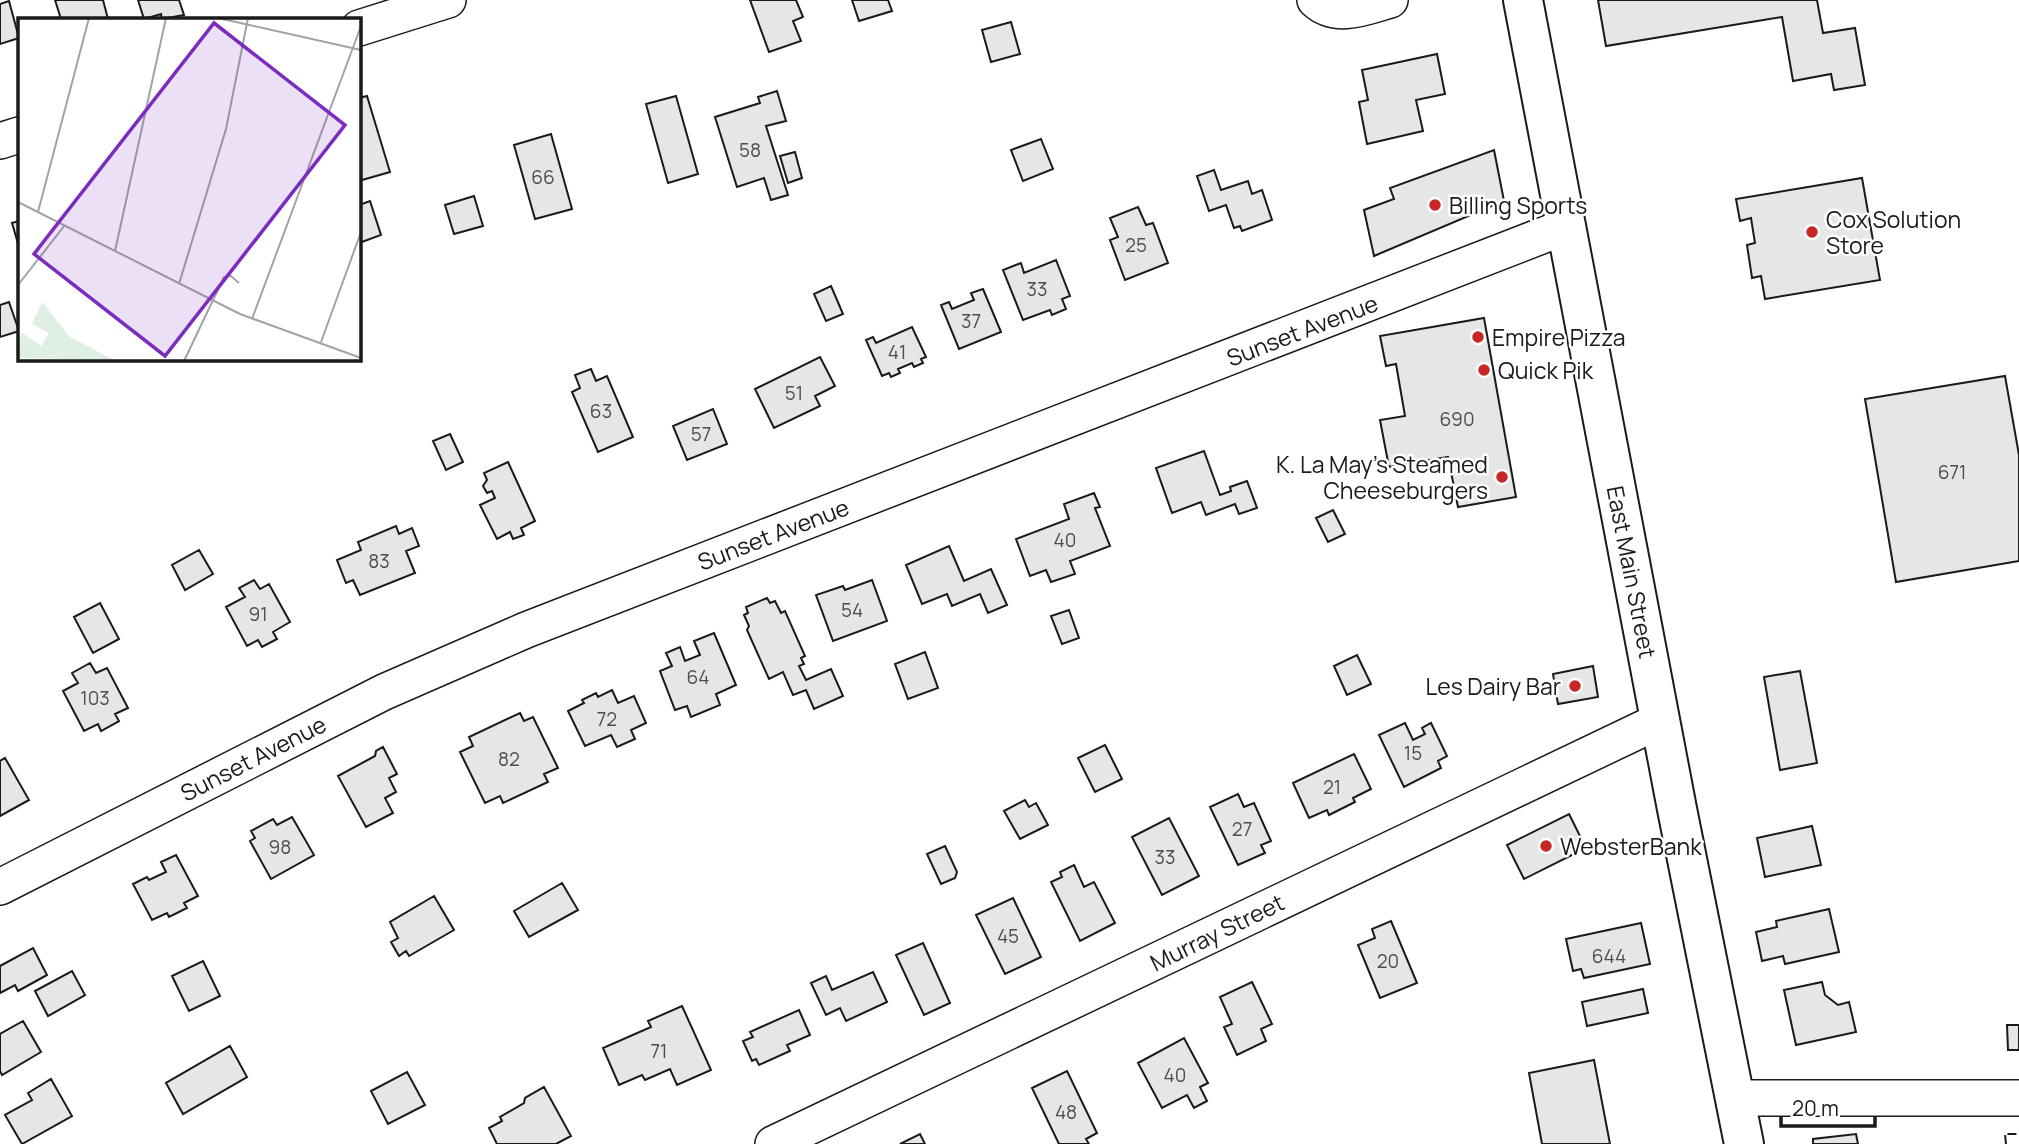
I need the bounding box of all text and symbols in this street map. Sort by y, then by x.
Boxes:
inset map [18,18,360,360]
house number: 58 [739,137,761,163]
house number: 66 [531,164,555,190]
place label: Billing Sports [1449,189,1587,221]
marker: Billing Sports [1427,197,1443,213]
place label: Cox Solution Store [1826,203,1961,261]
marker: Cox Solution Store [1804,224,1820,240]
house number: 25 [1125,232,1147,258]
house number: 33 [1026,276,1048,302]
street label: Sunset Avenue [1222,286,1382,374]
house number: 37 [961,308,981,334]
place label: Empire Pizza [1492,321,1625,353]
marker: Empire Pizza [1470,329,1486,345]
house number: 41 [888,339,906,365]
place label: Quick Pik [1498,354,1594,386]
marker: Quick Pik [1476,362,1492,378]
house number: 51 [785,380,803,406]
house number: 63 [590,398,612,424]
house number: 690 [1440,406,1474,432]
house number: 57 [691,421,711,447]
place label: K. La May's Steamed Cheeseburgers [1276,448,1488,506]
house number: 671 [1938,459,1966,485]
marker: K. La May's Steamed Cheeseburgers [1494,469,1510,485]
street label: East Main Street [1600,483,1664,661]
street label: Sunset Avenue [693,490,853,578]
house number: 40 [1054,527,1076,553]
house number: 83 [368,548,390,574]
house number: 54 [841,597,863,623]
house number: 91 [248,601,268,627]
house number: 64 [687,664,710,690]
place label: Les Dairy Bar [1426,670,1561,702]
marker: Les Dairy Bar [1567,678,1583,694]
house number: 103 [80,685,110,711]
house number: 72 [597,706,617,732]
street label: Sunset Avenue [175,708,331,808]
house number: 15 [1404,740,1422,766]
house number: 82 [498,746,520,772]
house number: 21 [1323,774,1341,800]
house number: 27 [1232,816,1252,842]
place label: WebsterBank [1560,830,1702,862]
house number: 98 [269,834,291,860]
marker: WebsterBank [1538,838,1554,854]
house number: 33 [1154,844,1176,870]
street label: Murray Street [1145,886,1289,978]
house number: 45 [997,923,1019,949]
house number: 644 [1592,943,1626,969]
house number: 20 [1377,948,1399,974]
house number: 71 [651,1038,667,1064]
house number: 40 [1164,1062,1186,1088]
scale bar [1781,1084,1876,1128]
text: 20 m [1792,1094,1839,1122]
house number: 48 [1055,1099,1077,1125]

